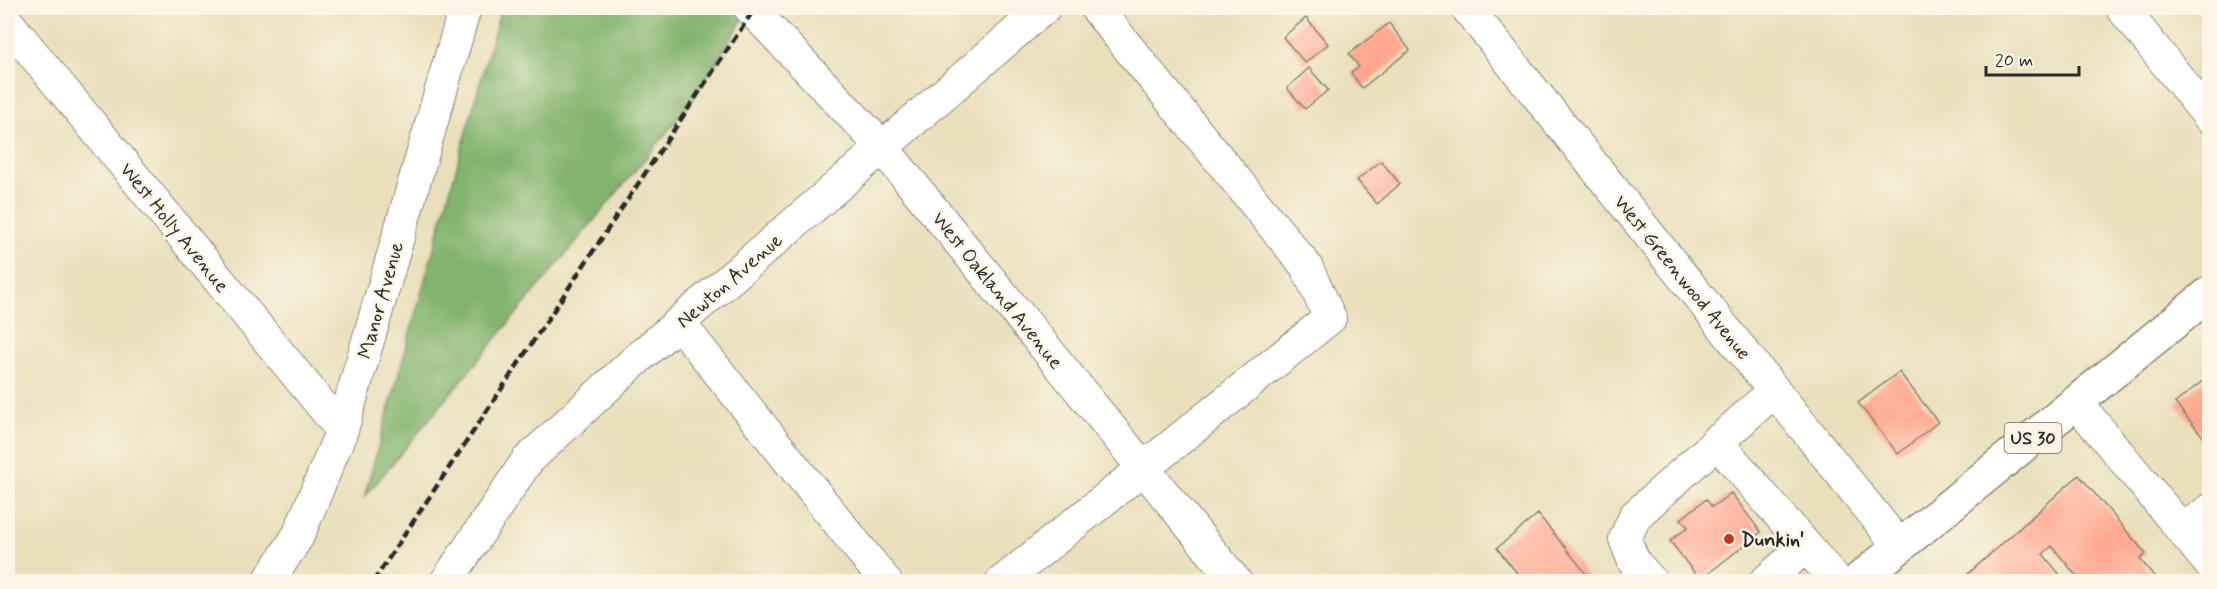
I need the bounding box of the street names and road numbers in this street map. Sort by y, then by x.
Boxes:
street label: West Holly Avenue [113,157,235,299]
street label: West Greenwood Avenue [1607,190,1757,366]
street label: West Oakland Avenue [925,207,1069,375]
street label: Newton Avenue [671,227,789,335]
street label: Manor Avenue [352,239,411,362]
road number: US 30 [2004,423,2062,453]

